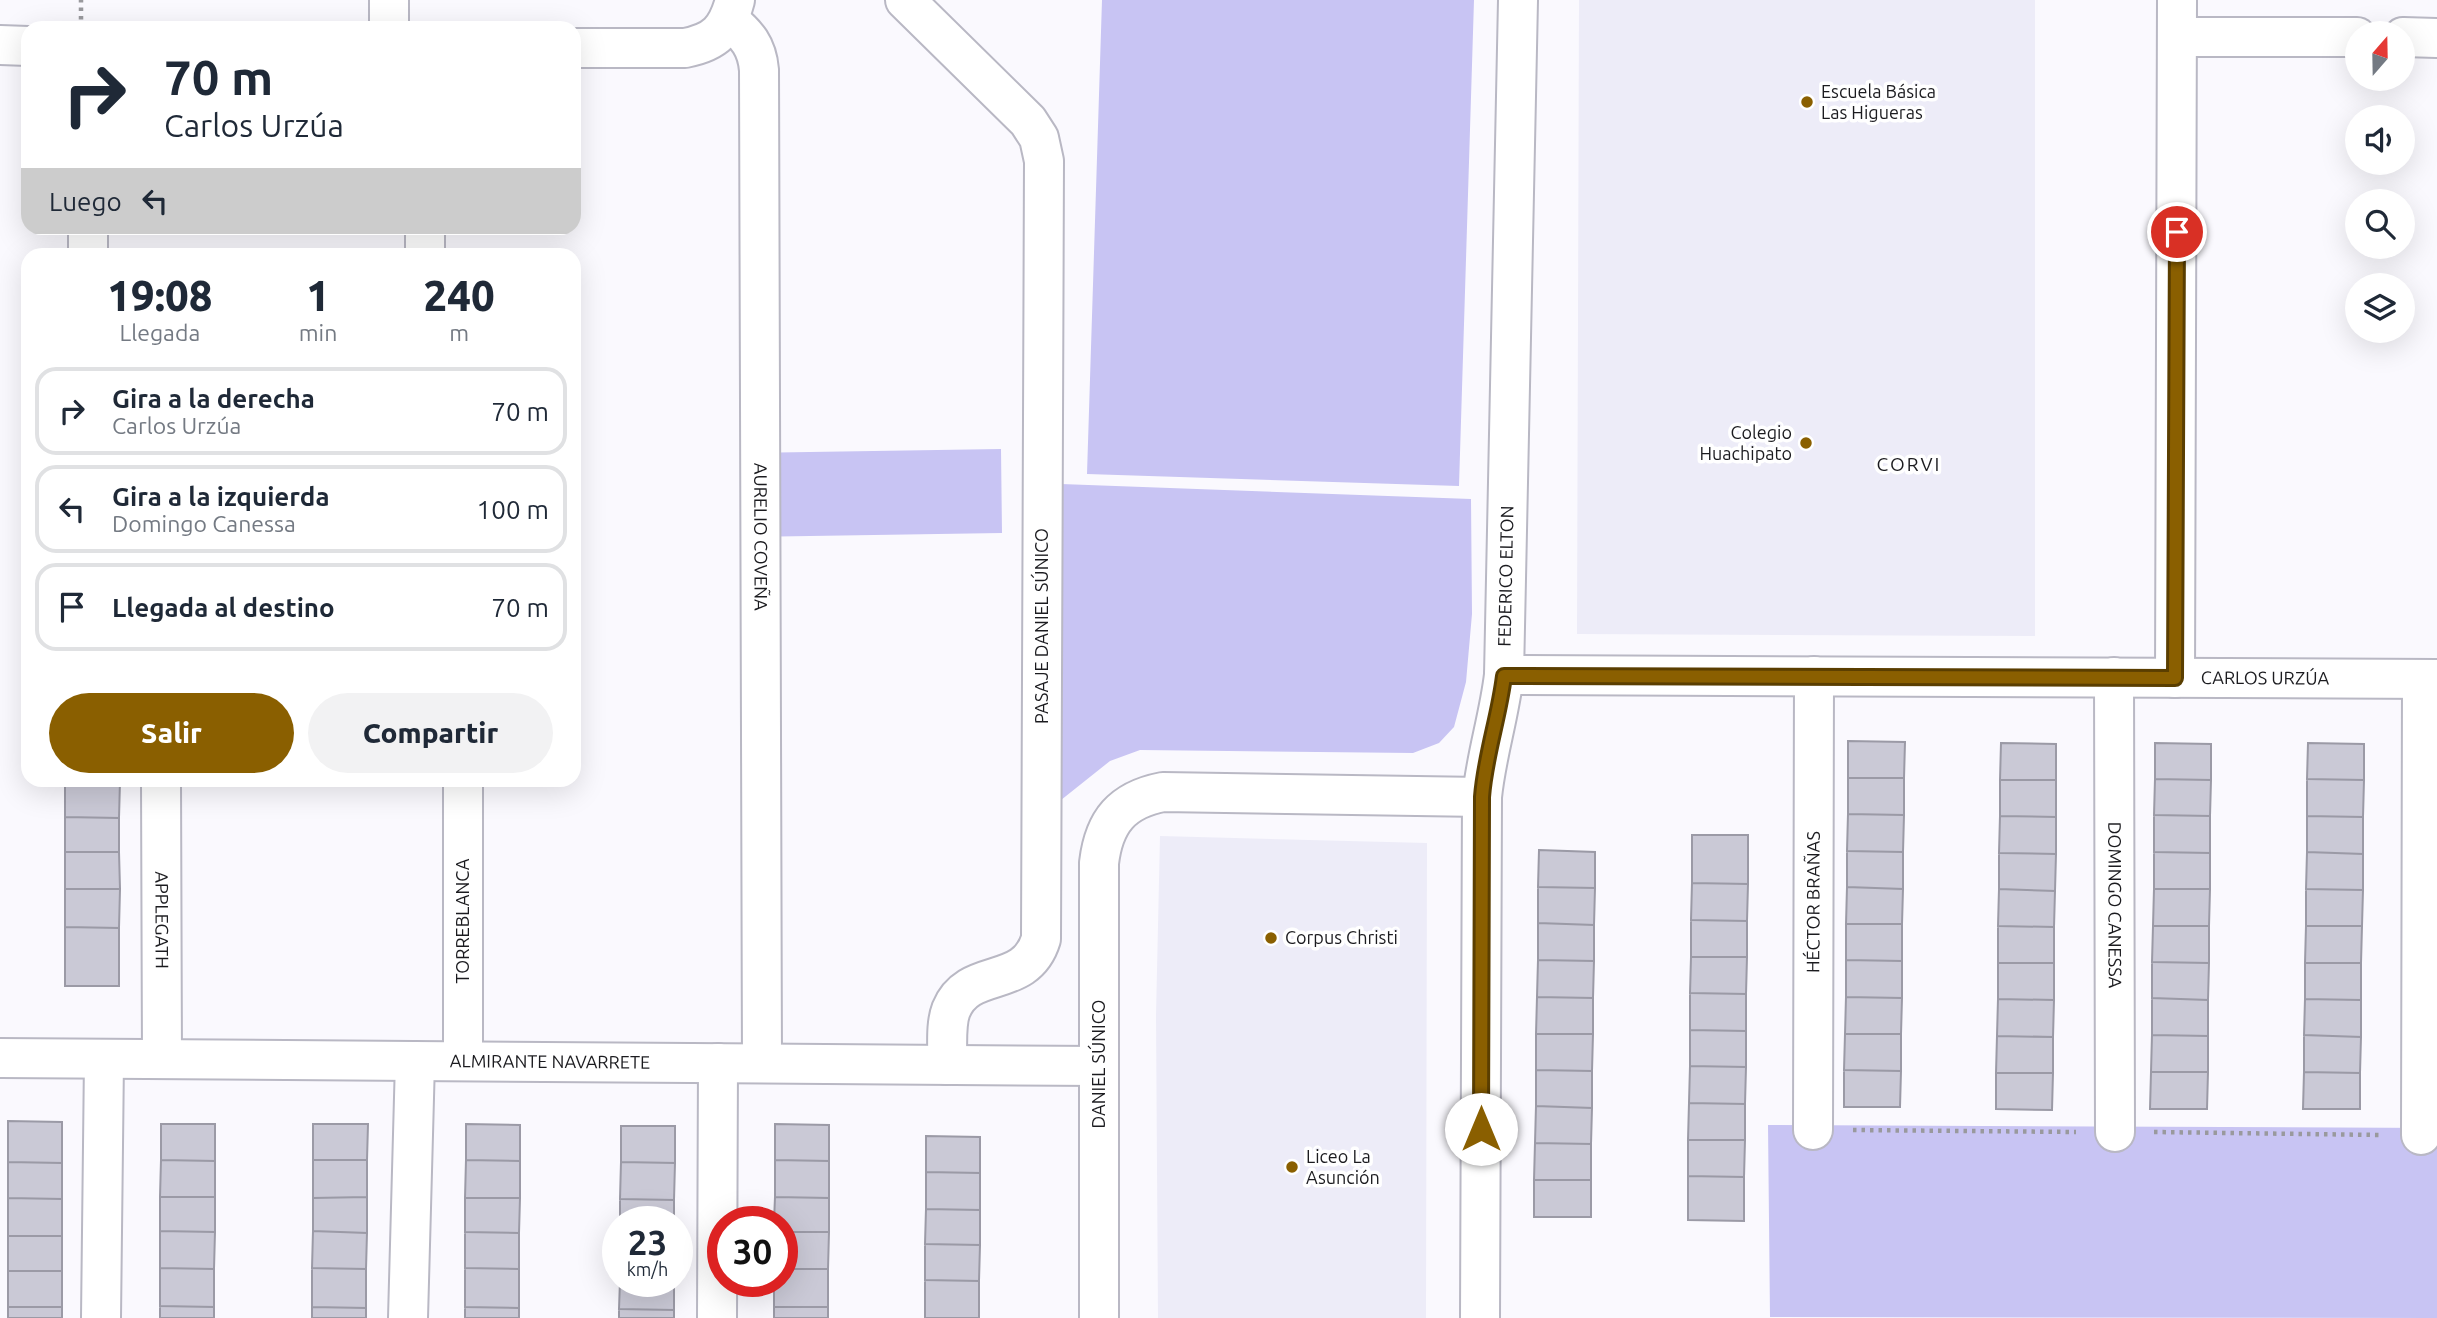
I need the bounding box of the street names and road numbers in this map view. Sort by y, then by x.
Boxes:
street label: AURELIO COVEÑA [751,463,773,611]
street label: FEDERICO ELTON [1494,505,1517,647]
street label: PASAJE DANIEL SÚNICO [1030,528,1051,724]
street label: CARLOS URZÚA [2201,666,2330,688]
street label: DOMINGO CANESSA [2105,822,2126,989]
street label: HÉCTOR BRAÑAS [1801,831,1823,973]
street label: TORREBLANCA [452,858,472,984]
street label: APPLEGATH [152,871,173,969]
street label: DANIEL SÚNICO [1087,999,1108,1129]
street label: ALMIRANTE NAVARRETE [450,1050,650,1072]

